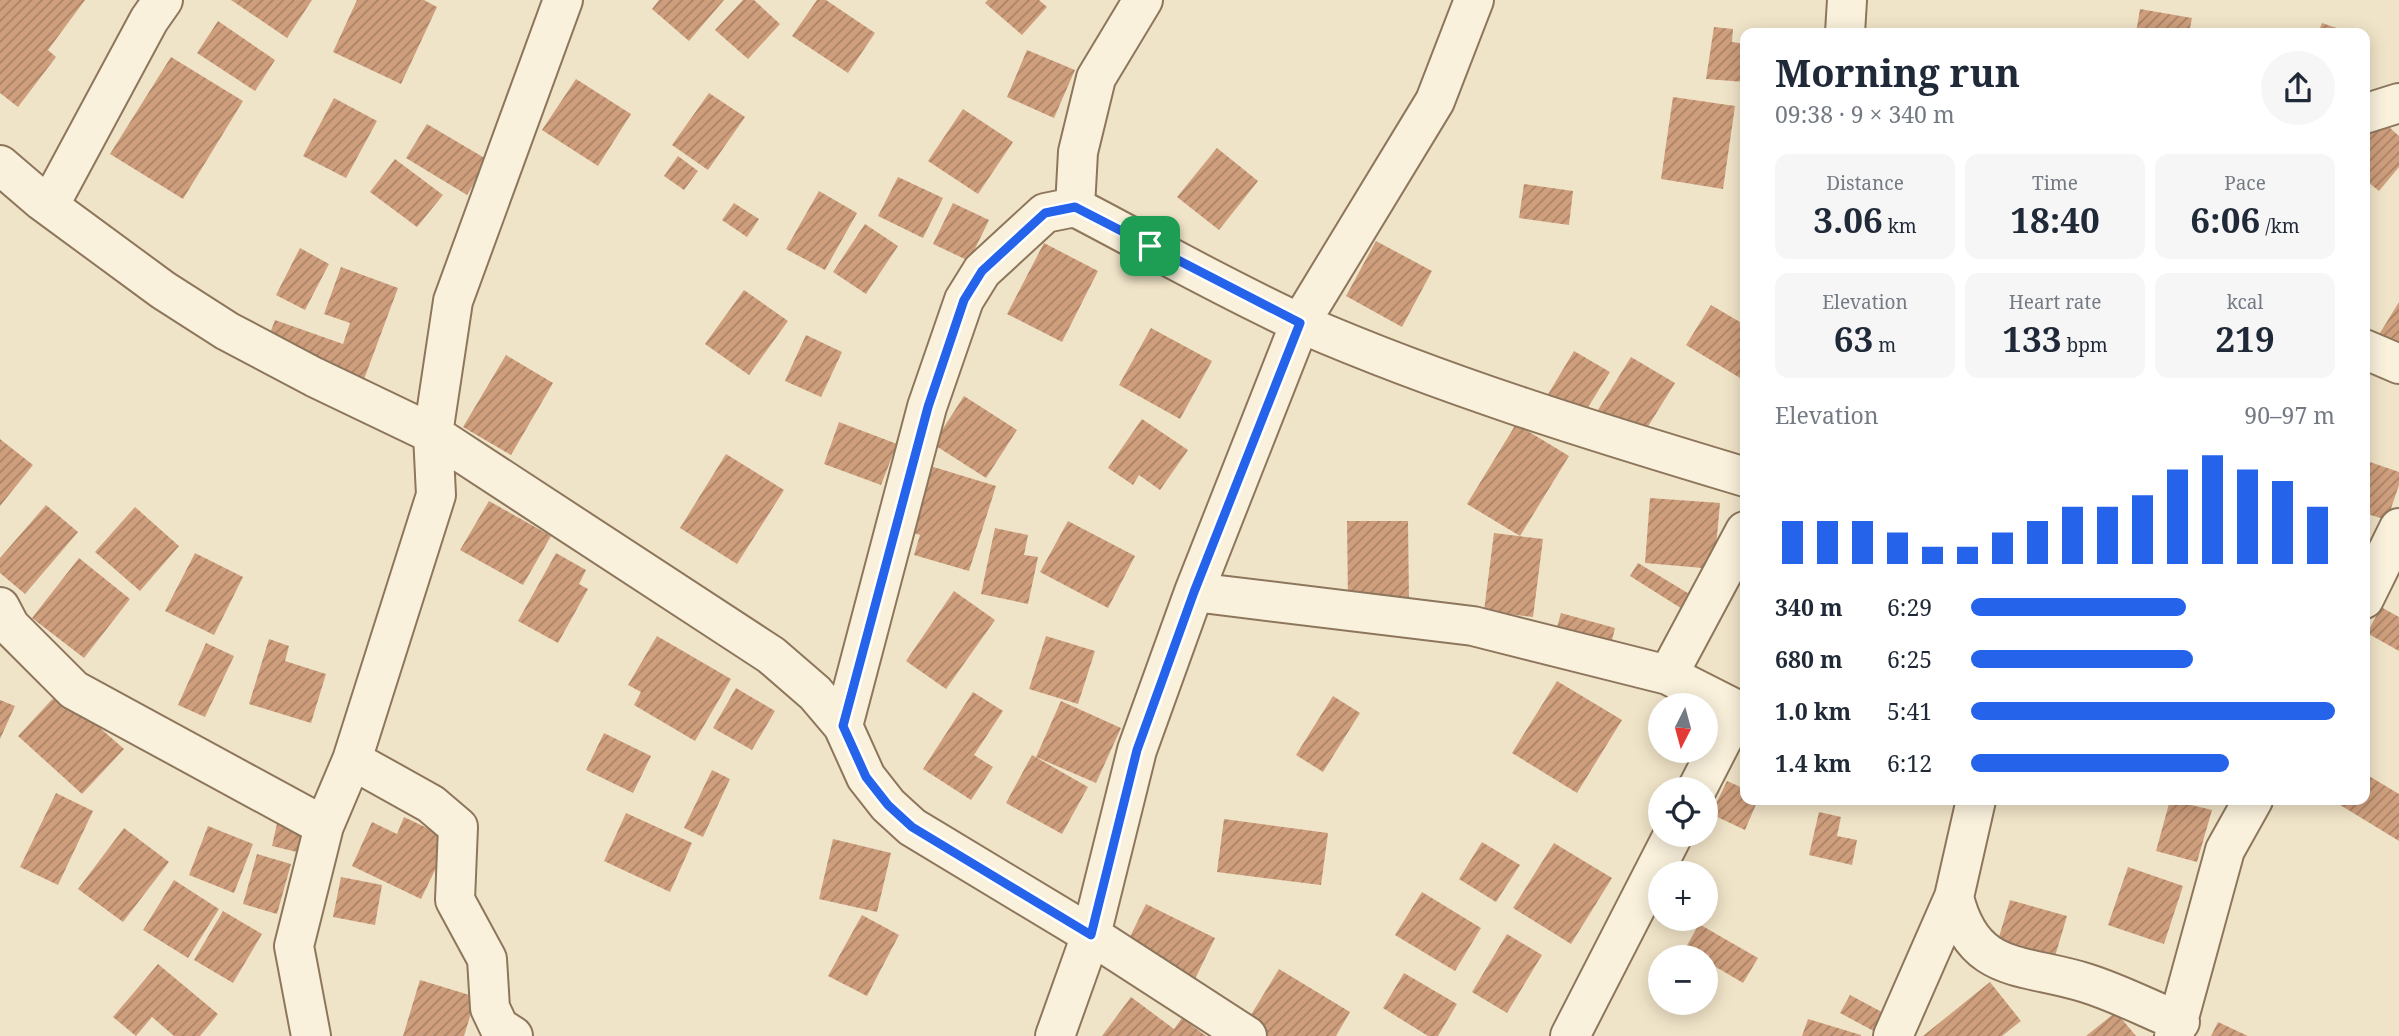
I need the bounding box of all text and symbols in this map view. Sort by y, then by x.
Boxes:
text: Morning run [1775,46,2020,98]
button: share [2261,51,2335,125]
text: 09:38 · 9 × 340 m [1775,98,1955,130]
text: Distance [1826,170,1904,196]
text: Time [2032,170,2078,196]
text: Pace [2224,170,2266,196]
text: 3.06 [1813,196,1883,243]
text: 18:40 [2010,196,2100,243]
text: 6:06 [2190,196,2260,243]
text: km [1883,213,1917,239]
text: /km [2260,213,2300,239]
pin [1120,216,1180,276]
icon: arrive [1131,227,1169,265]
text: Elevation [1822,289,1908,315]
text: Heart rate [2009,289,2101,315]
text: kcal [2227,289,2263,315]
text: 63 [1834,315,1873,362]
text: 133 [2002,315,2062,362]
text: 219 [2215,315,2275,362]
text: m [1873,332,1896,358]
text: bpm [2062,332,2108,358]
text: Elevation [1775,399,1879,431]
text: 90–97 m [2244,399,2335,431]
text: 340 m [1775,591,1843,623]
text: 6:29 [1887,591,1932,623]
text: 680 m [1775,643,1843,675]
text: 6:25 [1887,643,1932,675]
north arrow [1648,693,1718,763]
map controls [1648,693,1718,1015]
text: 1.0 km [1775,695,1851,727]
text: 5:41 [1887,695,1932,727]
text: 1.4 km [1775,747,1851,779]
text: 6:12 [1887,747,1932,779]
button: locate [1648,777,1718,847]
button: + [1648,861,1718,931]
button: − [1648,945,1718,1015]

